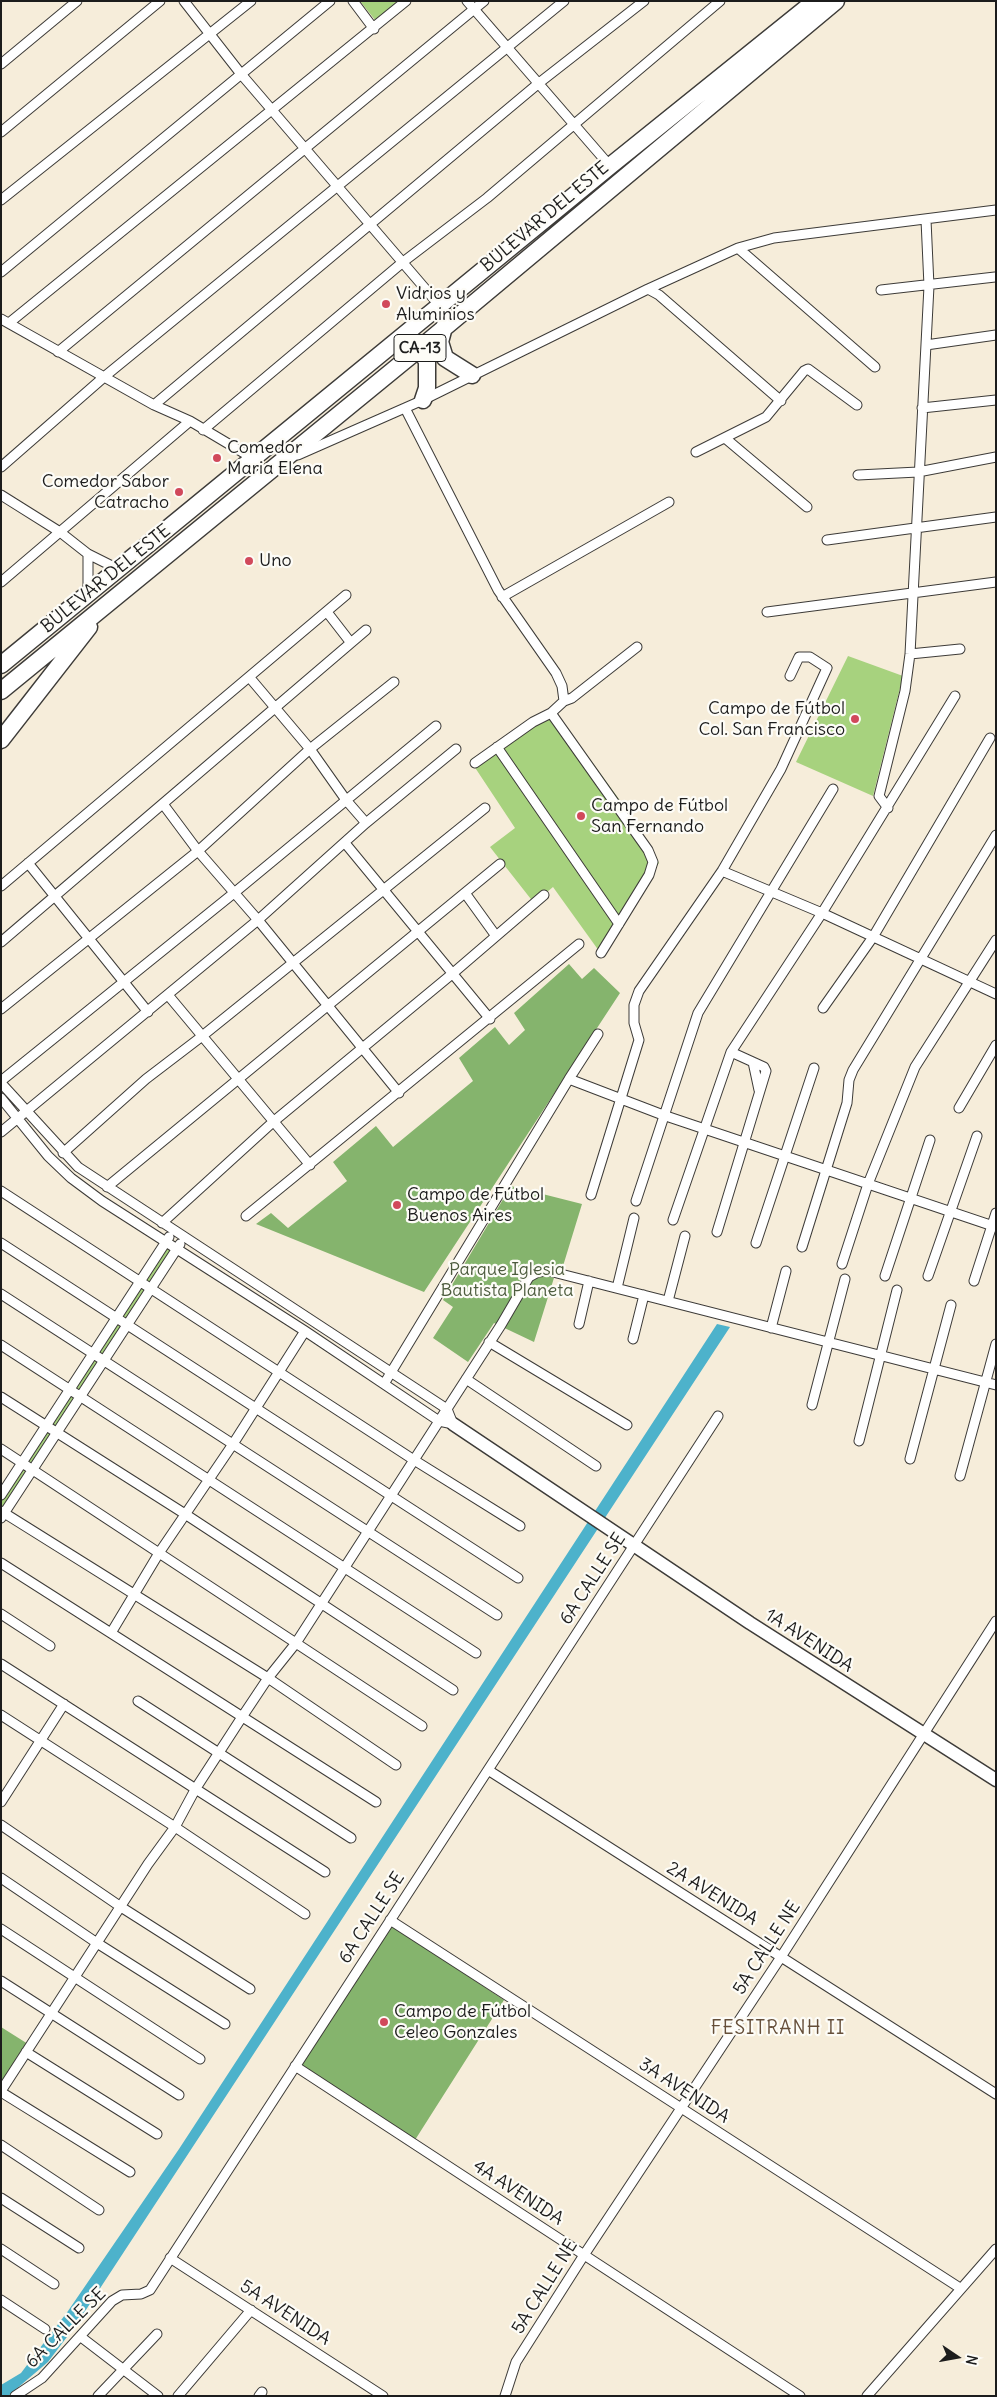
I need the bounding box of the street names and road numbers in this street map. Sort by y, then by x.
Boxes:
street label: BULEVAR DEL ESTE [477,157,613,277]
road number: CA-13 [394,334,446,362]
street label: BULEVAR DEL ESTE [37,520,175,638]
street label: 6A CALLE SE [555,1529,631,1629]
street label: 1A AVENIDA [761,1605,857,1677]
street label: 2A AVENIDA [663,1858,761,1930]
street label: 6A CALLE SE [334,1868,410,1968]
street label: 5A CALLE NE [729,1897,805,1999]
street label: 3A AVENIDA [635,2054,733,2128]
street label: 4A AVENIDA [469,2156,567,2230]
street label: 5A CALLE NE [507,2236,583,2338]
street label: 5A AVENIDA [236,2276,334,2350]
street label: 6A CALLE SE [21,2283,111,2373]

